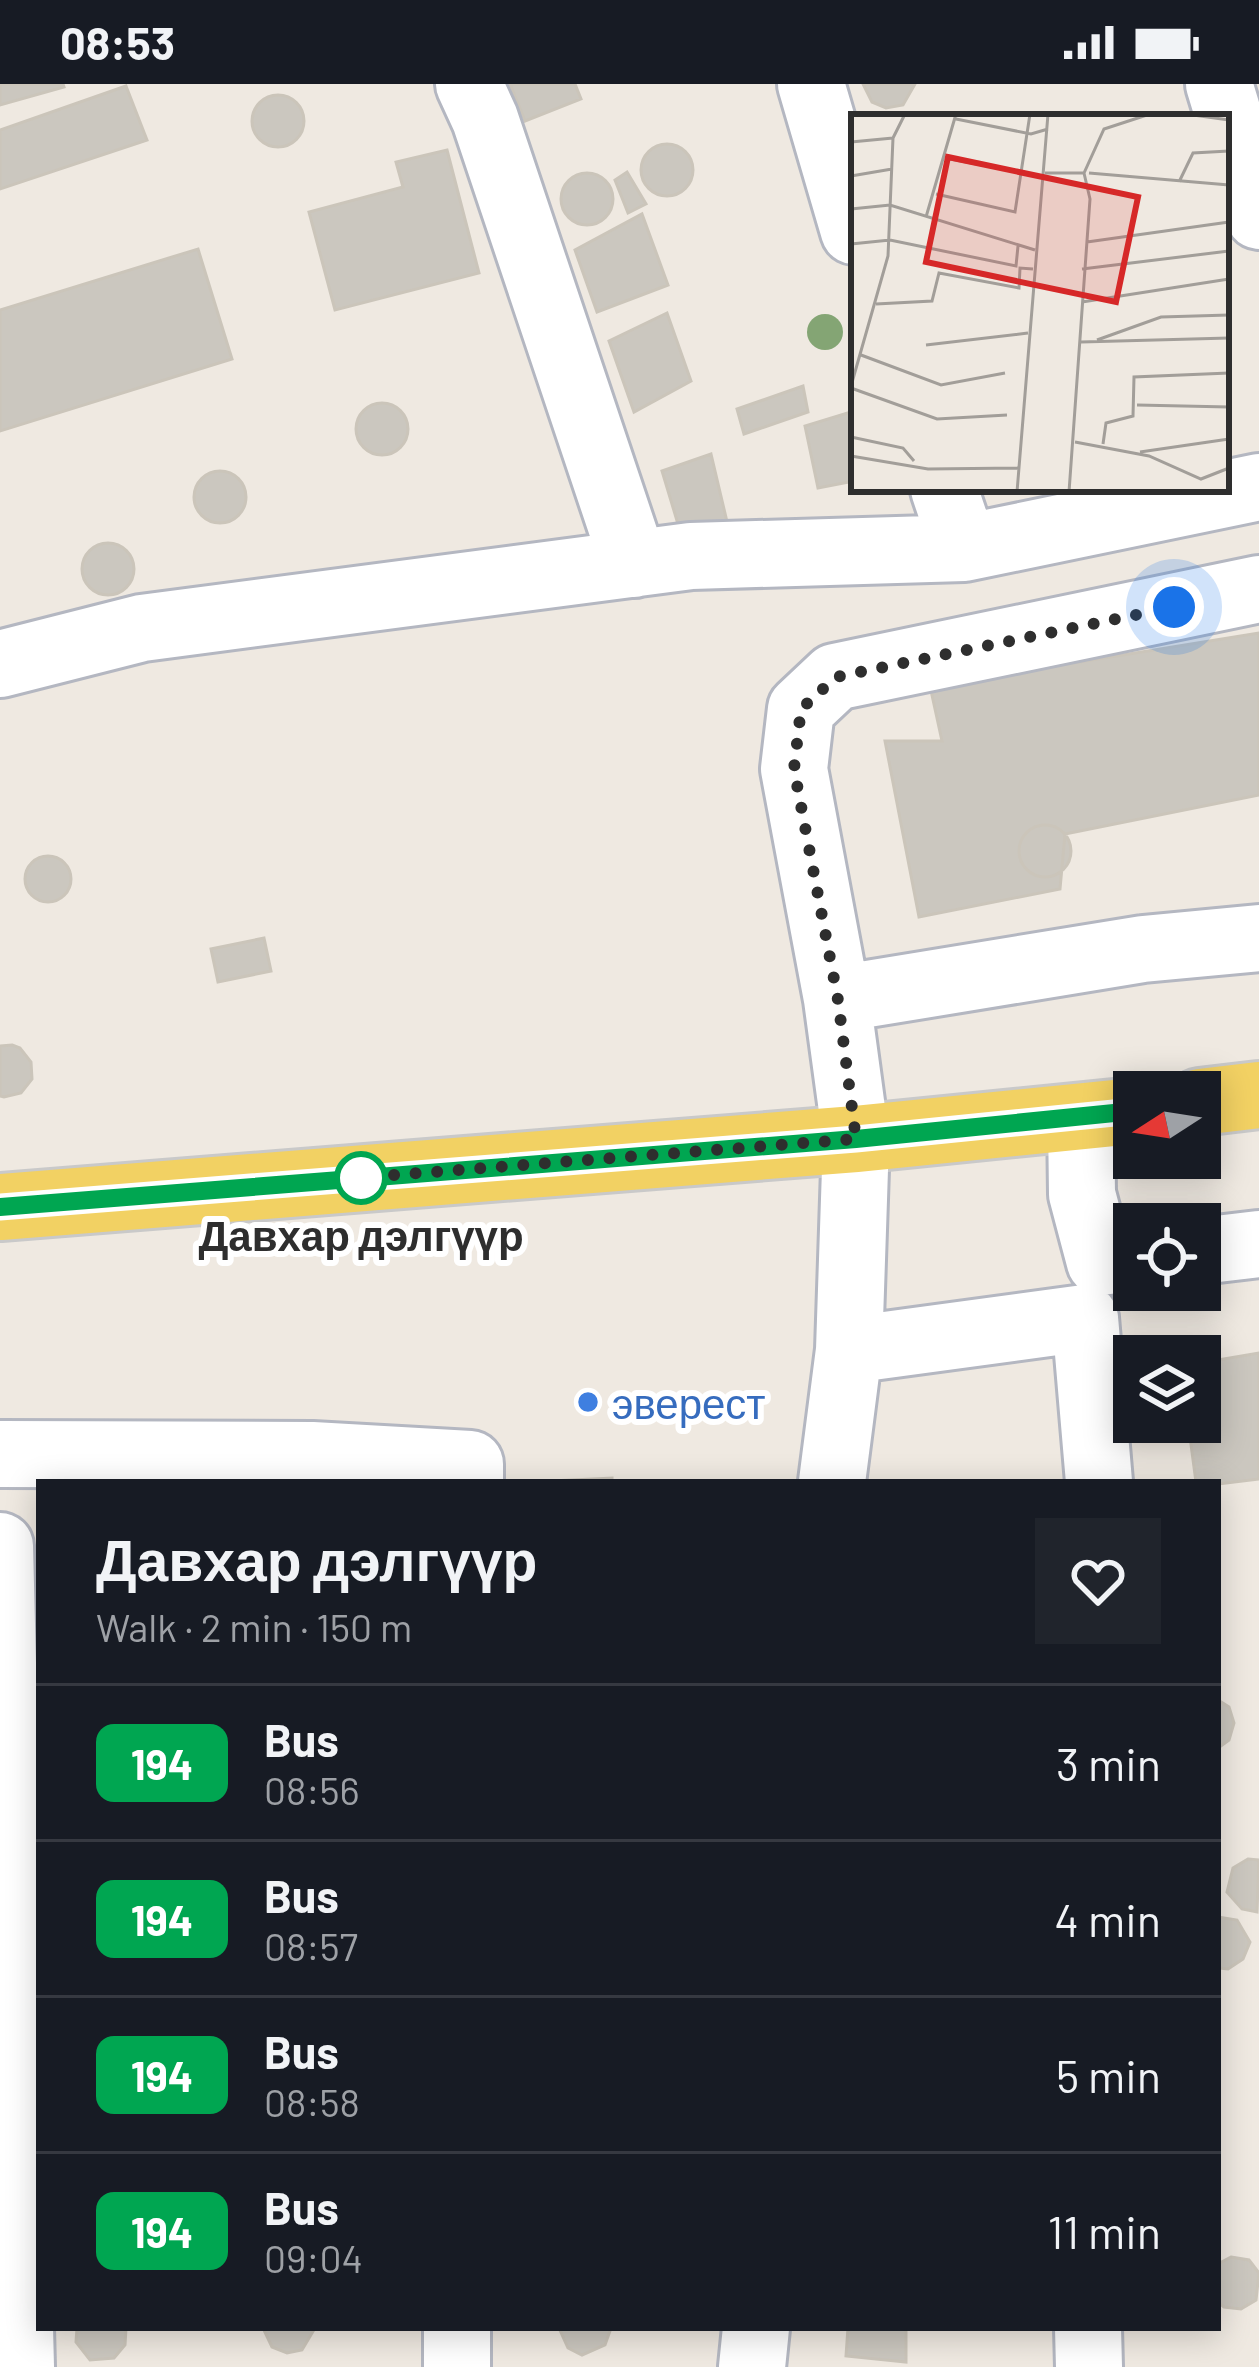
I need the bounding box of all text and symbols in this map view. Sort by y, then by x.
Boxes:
text: 08:53 [60,15,175,69]
inset map [851,114,1229,492]
your location [1144,577,1204,637]
north arrow [1113,1071,1221,1179]
map controls [1113,1071,1221,1443]
marker: Давхар дэлгүүр [336,1153,386,1203]
button: locate [1113,1203,1221,1311]
place label: Давхар дэлгүүр [198,1209,524,1260]
button: layers [1113,1335,1221,1443]
place label: эверест [612,1377,766,1428]
marker: эверест [575,1389,601,1415]
button: heart [1035,1518,1161,1644]
text: Давхар дэлгүүр [96,1524,537,1592]
text: Walk · 2 min · 150 m [96,1603,412,1650]
text: Bus [264,1712,339,1766]
text: 3 min [1056,1736,1161,1790]
text: 194 [131,1738,193,1788]
text: 08:56 [264,1766,360,1813]
text: Bus [264,1868,339,1922]
text: 4 min [1054,1892,1161,1946]
text: 194 [131,1894,193,1944]
text: 08:57 [264,1922,358,1969]
text: Bus [264,2024,339,2078]
text: 5 min [1056,2048,1161,2102]
text: 194 [131,2050,193,2100]
text: 08:58 [264,2078,360,2125]
text: Bus [264,2180,339,2234]
text: 11 min [1047,2204,1161,2258]
text: 194 [131,2206,193,2256]
text: 09:04 [264,2234,363,2281]

